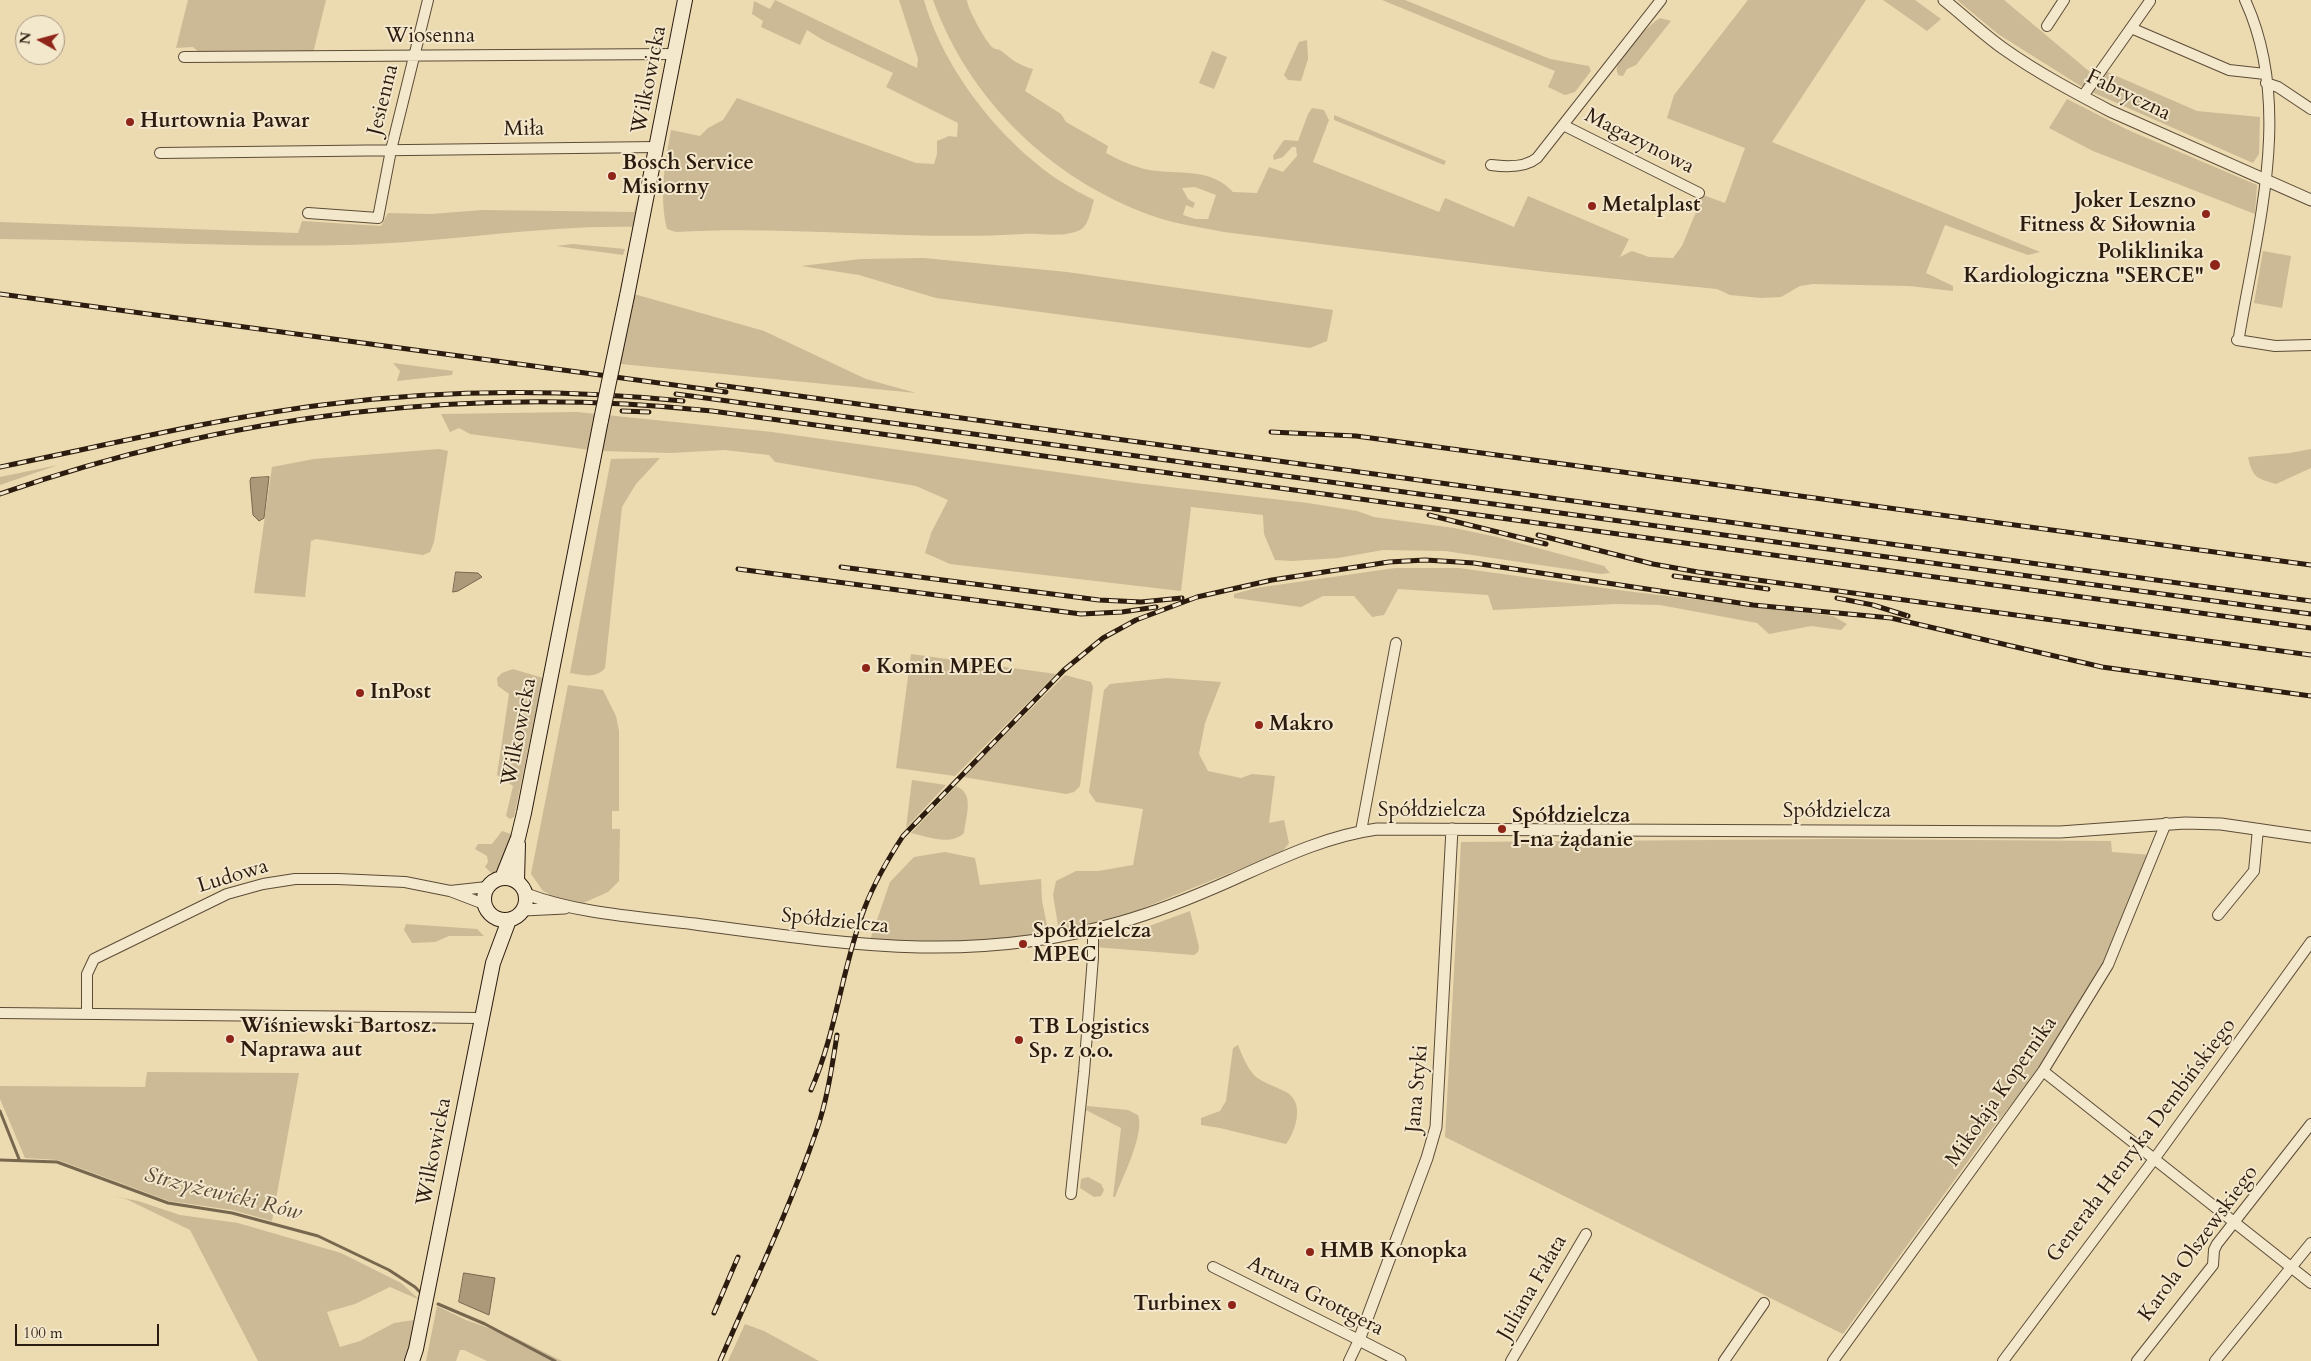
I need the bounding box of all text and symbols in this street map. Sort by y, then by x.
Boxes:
north arrow [15,15,65,65]
street label: Wiosenna [385,24,475,50]
street label: Wilkowicka [627,24,673,136]
text: N [15,31,36,45]
street label: Jesienna [363,62,405,138]
street label: Fabryczna [2082,65,2174,127]
street label: Magazynowa [1580,104,1698,180]
place label: Hurtownia Pawar [140,109,309,135]
marker: Hurtownia Pawar [124,116,136,128]
street label: Miła [503,117,545,143]
place label: Bosch Service Misiorny [622,151,754,201]
marker: Bosch Service Misiorny [606,170,618,182]
place label: Joker Leszno Fitness & Siłownia [2019,189,2196,239]
place label: Metalplast [1602,193,1700,219]
marker: Metalplast [1586,200,1598,212]
marker: Joker Leszno Fitness & Siłownia [2200,208,2212,220]
place label: Poliklinika Kardiologiczna "SERCE" [1963,240,2204,290]
marker: Poliklinika Kardiologiczna "SERCE" [2208,258,2222,272]
place label: Komin MPEC [876,655,1013,681]
marker: Komin MPEC [860,662,872,674]
street label: Wilkowicka [497,676,543,788]
place label: InPost [370,680,431,706]
marker: InPost [354,687,366,699]
place label: Makro [1269,712,1333,738]
marker: Makro [1253,719,1265,731]
street label: Spółdzielcza [1378,798,1486,824]
street label: Spółdzielcza [1783,799,1891,825]
place label: Spółdzielcza I-na żądanie [1512,804,1633,854]
marker: Spółdzielcza I-na żądanie [1496,823,1508,835]
street label: Ludowa [195,854,271,900]
street label: Spółdzielcza [780,904,890,940]
place label: Spółdzielcza MPEC [1033,919,1151,969]
marker: Spółdzielcza MPEC [1017,938,1029,950]
street label: Mikołaja Kopernika [1941,1012,2063,1172]
place label: Wiśniewski Bartosz. Naprawa aut [240,1014,437,1064]
street label: Generała Henryka Dembińskiego [2042,1014,2242,1268]
place label: TB Logistics Sp. z o.o. [1029,1015,1150,1065]
marker: Wiśniewski Bartosz. Naprawa aut [224,1033,236,1045]
marker: TB Logistics Sp. z o.o. [1013,1034,1025,1046]
street label: Jana Styki [1402,1044,1434,1134]
street label: Wilkowicka [412,1096,458,1208]
street label: Karola Olszewskiego [2134,1161,2264,1327]
water label: Strzyżewicki Rów [142,1163,304,1227]
street label: Juliana Fałata [1493,1231,1573,1345]
place label: HMB Konopka [1320,1239,1467,1265]
marker: HMB Konopka [1304,1246,1316,1258]
street label: Artura Grottgera [1242,1252,1388,1342]
place label: Turbinex [1133,1292,1222,1318]
marker: Turbinex [1226,1299,1238,1311]
scale bar [18,1314,161,1346]
text: 100 m [23,1323,63,1343]

